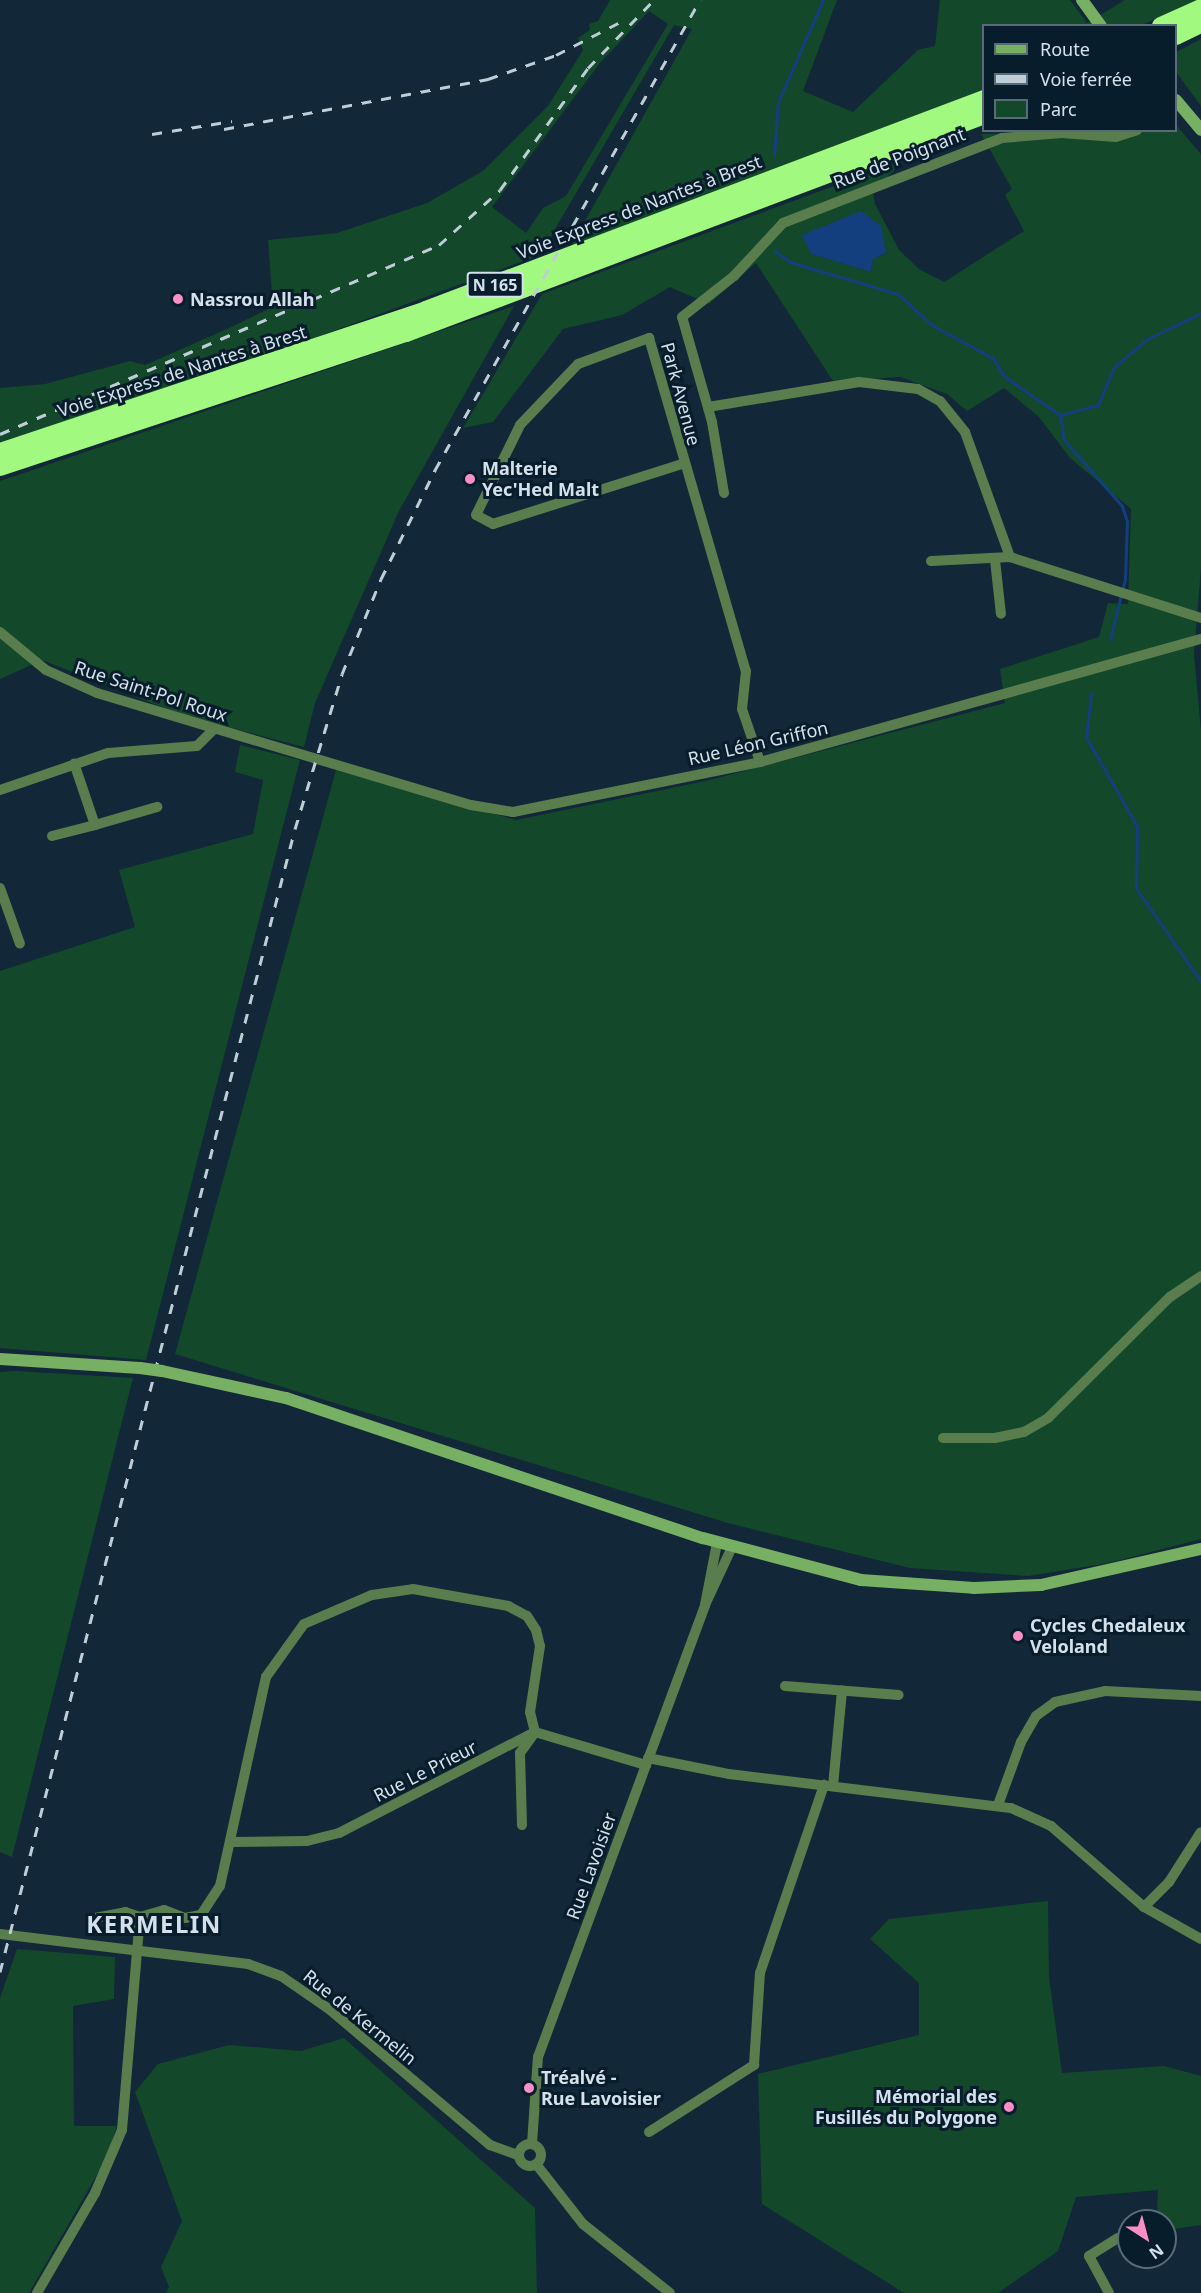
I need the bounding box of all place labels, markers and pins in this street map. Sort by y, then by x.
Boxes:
place label: Nassrou Allah [190,288,314,310]
marker: Nassrou Allah [171,292,185,306]
place label: Malterie Yec'Hed Malt [482,458,599,500]
marker: Malterie Yec'Hed Malt [463,472,477,486]
place label: Cycles Chedaleux Veloland [1030,1615,1185,1658]
marker: Cycles Chedaleux Veloland [1011,1629,1025,1643]
place label: Tréalvé - Rue Lavoisier [541,2067,661,2110]
marker: Tréalvé - Rue Lavoisier [522,2081,536,2095]
place label: Mémorial des Fusillés du Polygone [815,2086,997,2128]
marker: Mémorial des Fusillés du Polygone [1002,2100,1016,2114]

